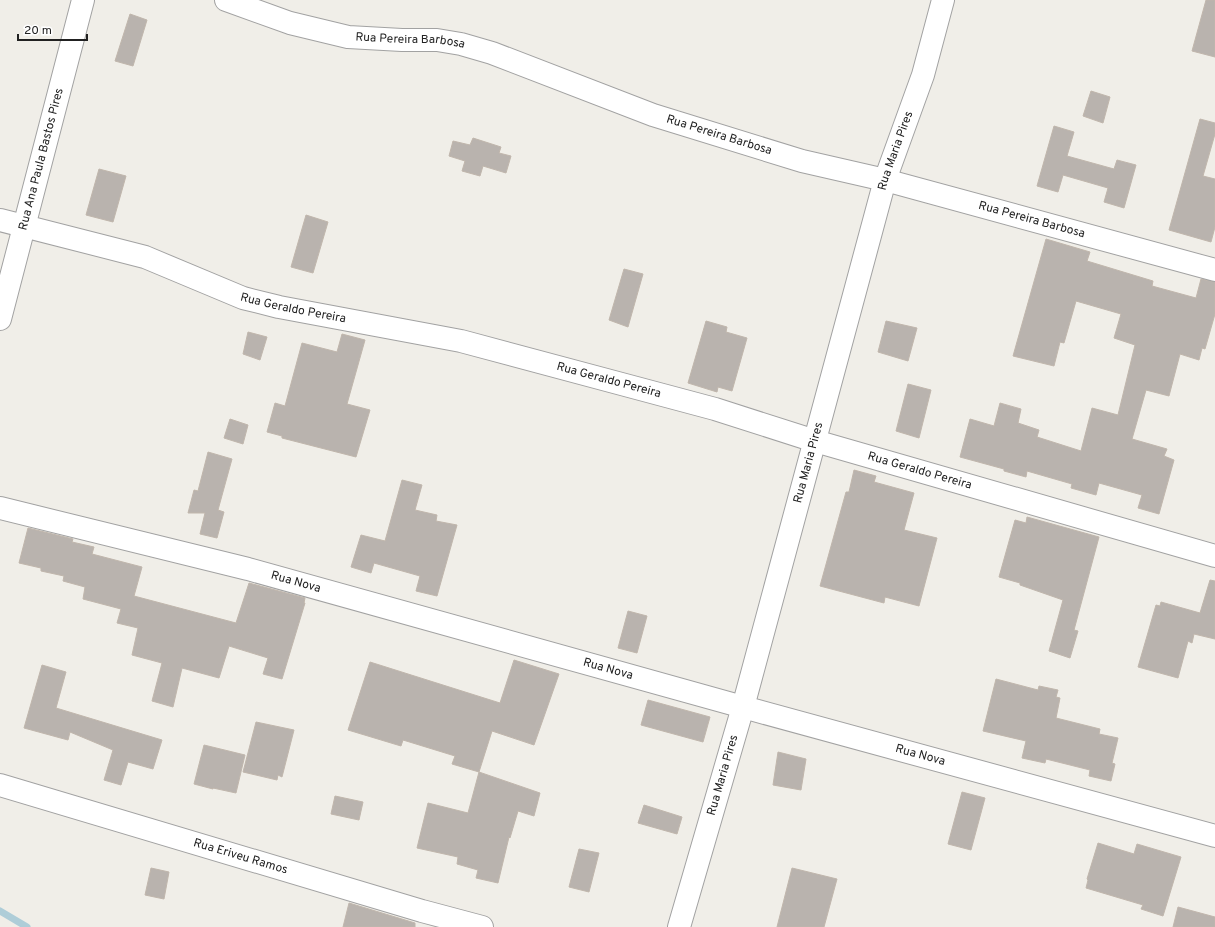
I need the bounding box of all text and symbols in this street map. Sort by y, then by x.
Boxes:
scale bar [18,16,87,42]
text: 20 m [24,23,52,39]
street label: Rua Pereira Barbosa [355,29,467,53]
street label: Rua Ana Paula Bastos Pires [15,86,68,232]
street label: Rua Maria Pires [875,109,917,192]
street label: Rua Pereira Barbosa [664,112,774,159]
street label: Rua Pereira Barbosa [977,198,1087,242]
street label: Rua Geraldo Pereira [238,290,347,327]
street label: Rua Geraldo Pereira [555,359,663,402]
street label: Rua Maria Pires [790,421,827,505]
street label: Rua Geraldo Pereira [866,449,974,494]
street label: Rua Nova [269,568,323,597]
street label: Rua Nova [581,655,635,684]
street label: Rua Maria Pires [704,733,742,818]
street label: Rua Nova [893,741,947,770]
street label: Rua Eriveu Ramos [191,835,290,878]

